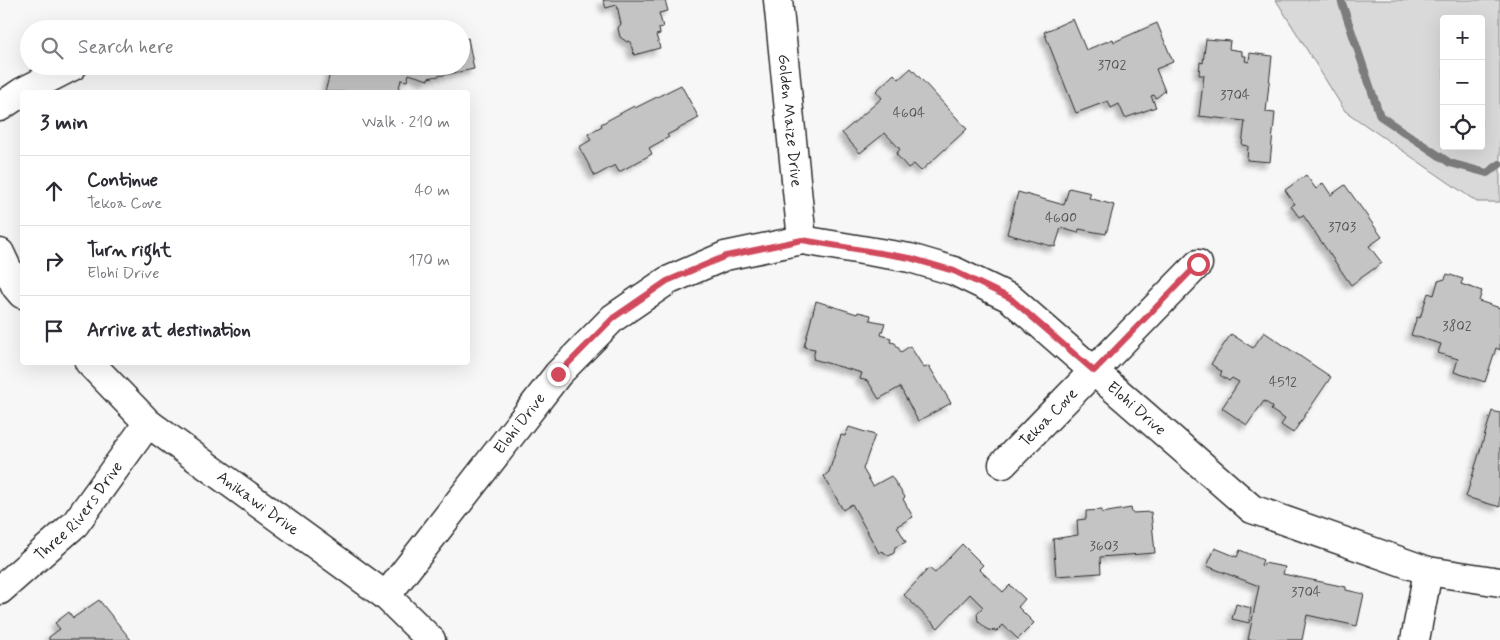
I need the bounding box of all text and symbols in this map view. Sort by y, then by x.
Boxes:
map controls [1440,15,1485,150]
button: + [1440,15,1485,60]
search box [20,20,470,75]
icon: search [38,34,66,62]
text: Search here [78,35,174,60]
street label: Golden Maize Drive [773,53,807,188]
house number: 3702 [1098,56,1126,74]
button: − [1440,60,1485,105]
house number: 3704 [1220,86,1250,104]
house number: 4604 [893,104,925,122]
button: locate [1440,105,1485,150]
text: 3 min [40,109,88,137]
text: Walk · 210 m [362,112,450,133]
text: Continue [87,168,158,193]
icon: ahead [40,177,68,205]
text: 40 m [414,180,450,201]
text: Tekoa Cove [87,193,162,214]
house number: 4600 [1045,209,1077,227]
house number: 3703 [1328,218,1356,236]
text: Turn right [87,238,171,263]
icon: right [40,247,68,275]
text: 170 m [408,250,450,271]
route start [1187,253,1210,276]
text: Elohi Drive [87,263,159,284]
icon: arrive [40,317,68,345]
house number: 3802 [1442,317,1472,335]
text: Arrive at destination [87,318,251,343]
route end [547,363,570,386]
house number: 4512 [1269,373,1297,391]
street label: Elohi Drive [1102,377,1171,440]
street label: Tekoa Cove [1015,383,1082,452]
street label: Elohi Drive [489,389,550,459]
street label: Three Rivers Drive [30,457,127,566]
street label: Anikawi Drive [213,466,304,540]
house number: 3603 [1090,537,1118,555]
house number: 3704 [1291,583,1321,601]

